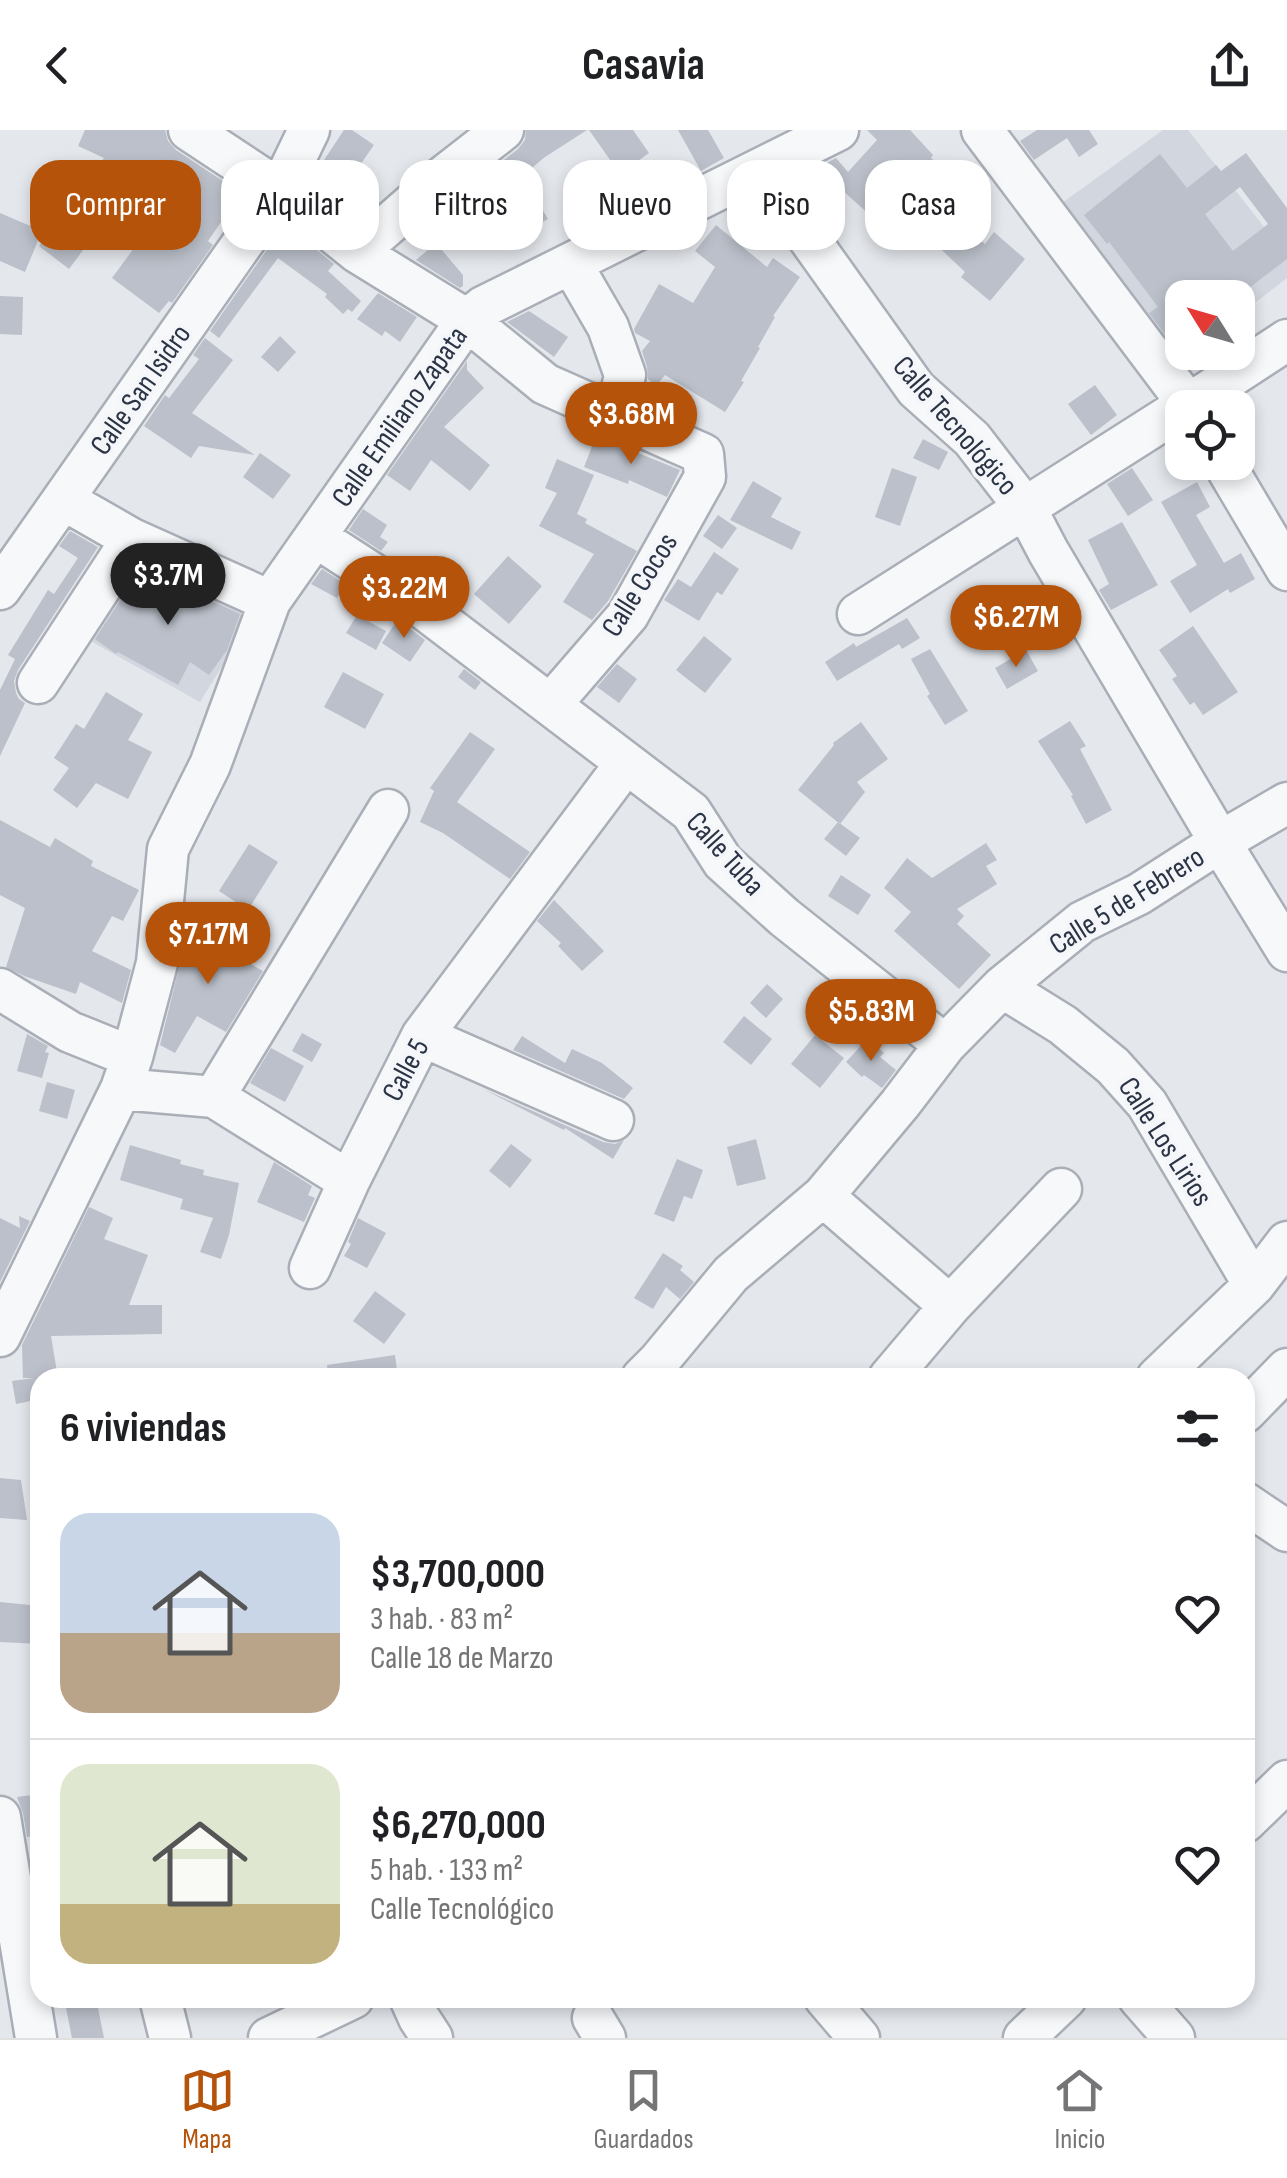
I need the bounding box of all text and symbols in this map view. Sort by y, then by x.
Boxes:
icon: back [30,38,85,93]
text: Casavia [582,38,705,93]
icon: share [1202,38,1257,93]
chip: Comprar [30,160,201,250]
chip: Alquilar [221,160,379,250]
chip: Filtros [399,160,543,250]
chip: Nuevo [563,160,707,250]
chip: Piso [727,160,845,250]
chip: Casa [865,160,991,250]
north arrow [1165,280,1255,370]
map controls [1165,280,1255,480]
street label: Calle San Isidro [83,318,199,462]
street label: Calle Emiliano Zapata [324,320,476,514]
street label: Calle Tecnológico [885,349,1025,503]
pin: $3.68M [550,382,712,467]
button: locate [1165,390,1255,480]
text: $3.68M [587,395,675,434]
street label: Calle Cocos [594,527,686,643]
pin: $3.7M [98,543,238,628]
text: $3.7M [133,556,203,595]
pin: $3.22M [323,556,485,641]
text: $3.22M [361,569,447,608]
pin: $6.27M [935,585,1097,670]
text: $6.27M [972,598,1060,637]
street label: Calle Tuba [678,805,772,903]
street label: Calle 5 de Febrero [1043,839,1211,963]
pin: $7.17M [127,902,289,987]
text: $7.17M [167,915,249,954]
pin: $5.83M [790,979,952,1064]
text: $5.83M [827,992,915,1031]
street label: Calle 5 [375,1033,437,1107]
street label: Calle Los Lirios [1110,1071,1220,1213]
icon: filters [1170,1401,1225,1456]
text: 6 viviendas [60,1403,227,1454]
text: $3,700,000 [370,1549,545,1600]
icon: home [140,1553,260,1673]
icon: heart [1170,1586,1225,1641]
text: 3 hab. · 83 m² [370,1600,513,1639]
text: Calle 18 de Marzo [370,1639,554,1678]
text: $6,270,000 [370,1800,546,1851]
icon: home [140,1804,260,1924]
icon: heart [1170,1837,1225,1892]
text: 5 hab. · 133 m² [370,1851,523,1890]
text: Calle Tecnológico [370,1890,554,1929]
tab: Mapa [180,2063,235,2156]
tab: Guardados [594,2063,693,2156]
tab: Inicio [1052,2063,1107,2156]

